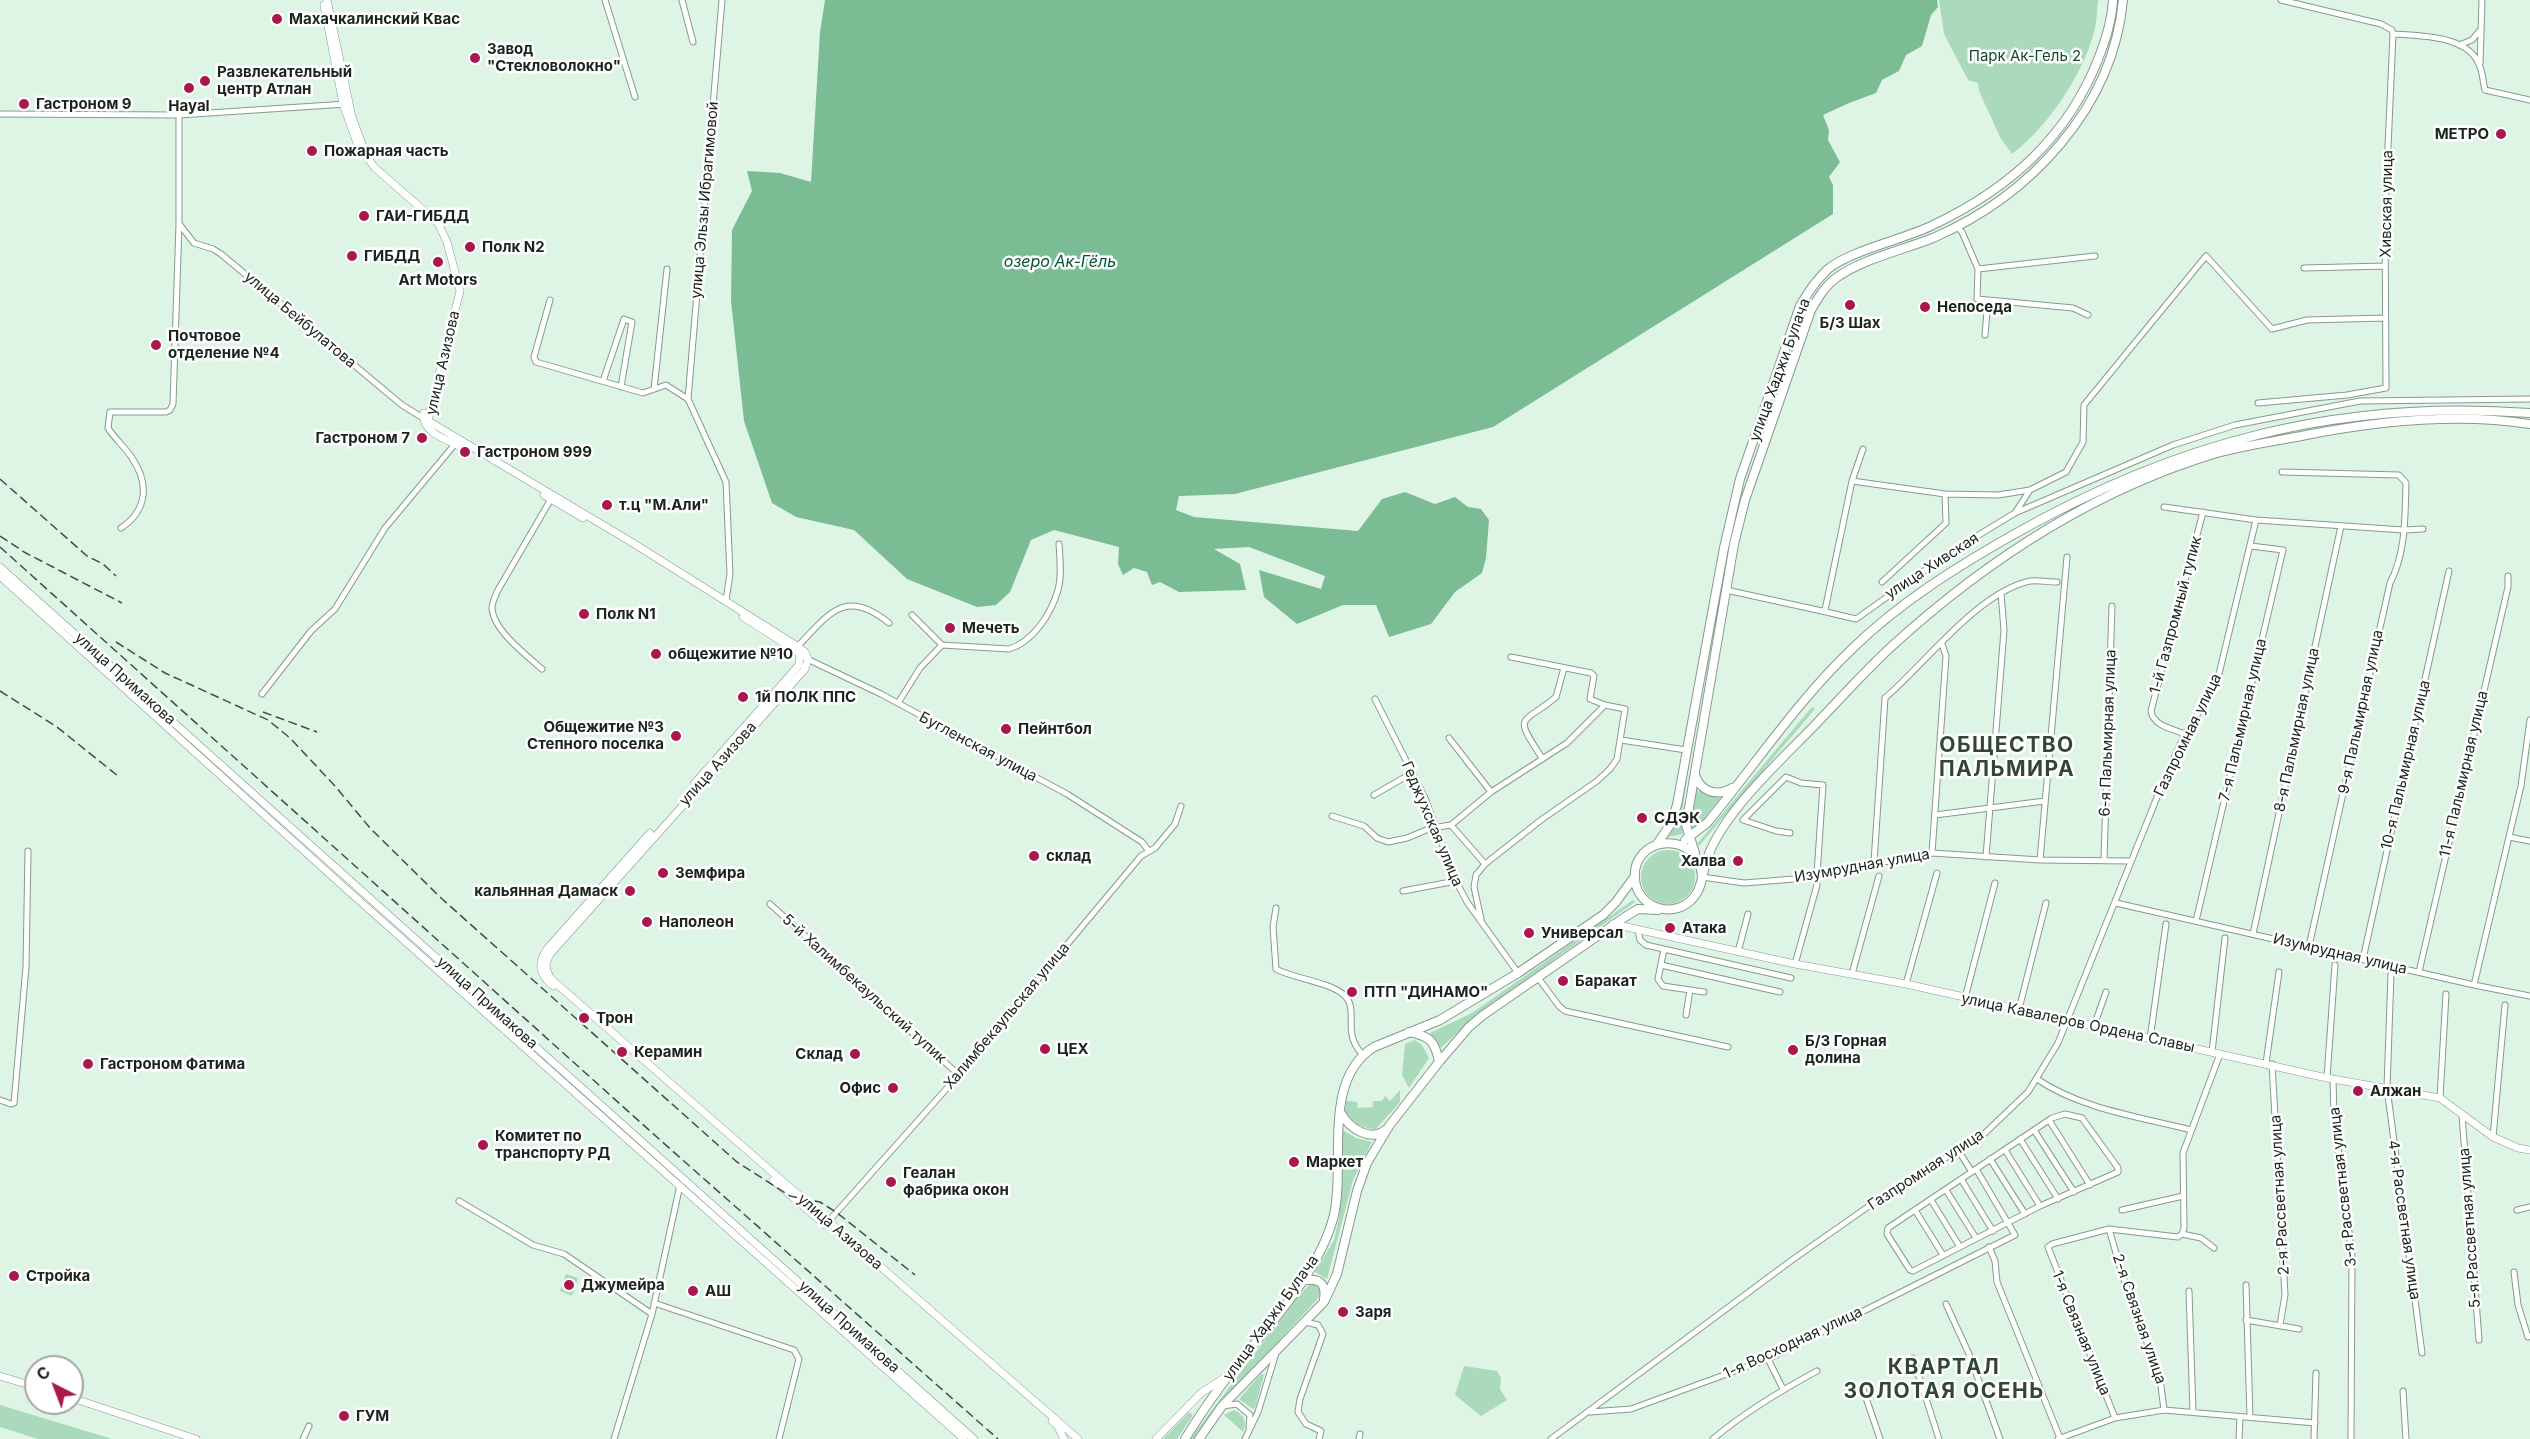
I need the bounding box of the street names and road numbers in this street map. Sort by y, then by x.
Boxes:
street label: улица Эльзы Ибрагимовой [687,101,723,299]
street label: Хивская улица [2377,150,2397,258]
street label: улица Бейбулатова [240,268,360,372]
street label: улица Хаджи Булача [1746,296,1814,444]
street label: улица Азизова [422,309,464,417]
street label: улица Хивская [1882,529,1982,603]
street label: 1-й Газпромный тупик [2146,534,2206,696]
street label: 9-я Пальмирная улица [2335,628,2387,796]
street label: улица Примакова [71,629,179,729]
street label: 7-я Пальмирная улица [2215,637,2271,803]
street label: 8-я Пальмирная улица [2271,646,2323,814]
street label: 6-я Пальмирная улица [2096,649,2120,817]
street label: Газпромная улица [2150,671,2226,799]
street label: 10-я Пальмирная улица [2378,678,2434,852]
street label: 11-я Пальмирная улица [2436,689,2492,859]
street label: Бугленская улица [916,708,1040,786]
street label: улица Азизова [676,718,760,810]
street label: Геджухская улица [1397,759,1467,889]
street label: Изумрудная улица [1793,845,1931,887]
street label: 5-й Халимбекаульский тупик [778,910,950,1068]
street label: Изумрудная улица [2271,930,2409,978]
street label: Халимбекаульская улица [940,939,1074,1093]
street label: улица Примакова [433,953,541,1053]
street label: улица Кавалеров Ордена Славы [1960,989,2196,1057]
street label: 3-я Рассветная улица [2326,1106,2360,1268]
street label: 2-я Рассветная улица [2267,1114,2293,1276]
street label: Газпромная улица [1865,1126,1987,1214]
street label: 4-я Рассветная улица [2384,1139,2424,1301]
street label: 5-я Рассветная улица [2455,1147,2485,1309]
street label: улица Азизова [794,1190,886,1274]
street label: улица Хаджи Булача [1219,1252,1323,1384]
street label: 2-я Связная улица [2108,1252,2170,1386]
street label: 1-я Связная улица [2048,1268,2114,1398]
street label: улица Примакова [795,1277,903,1377]
street label: 1-я Восходная улица [1721,1303,1865,1383]

